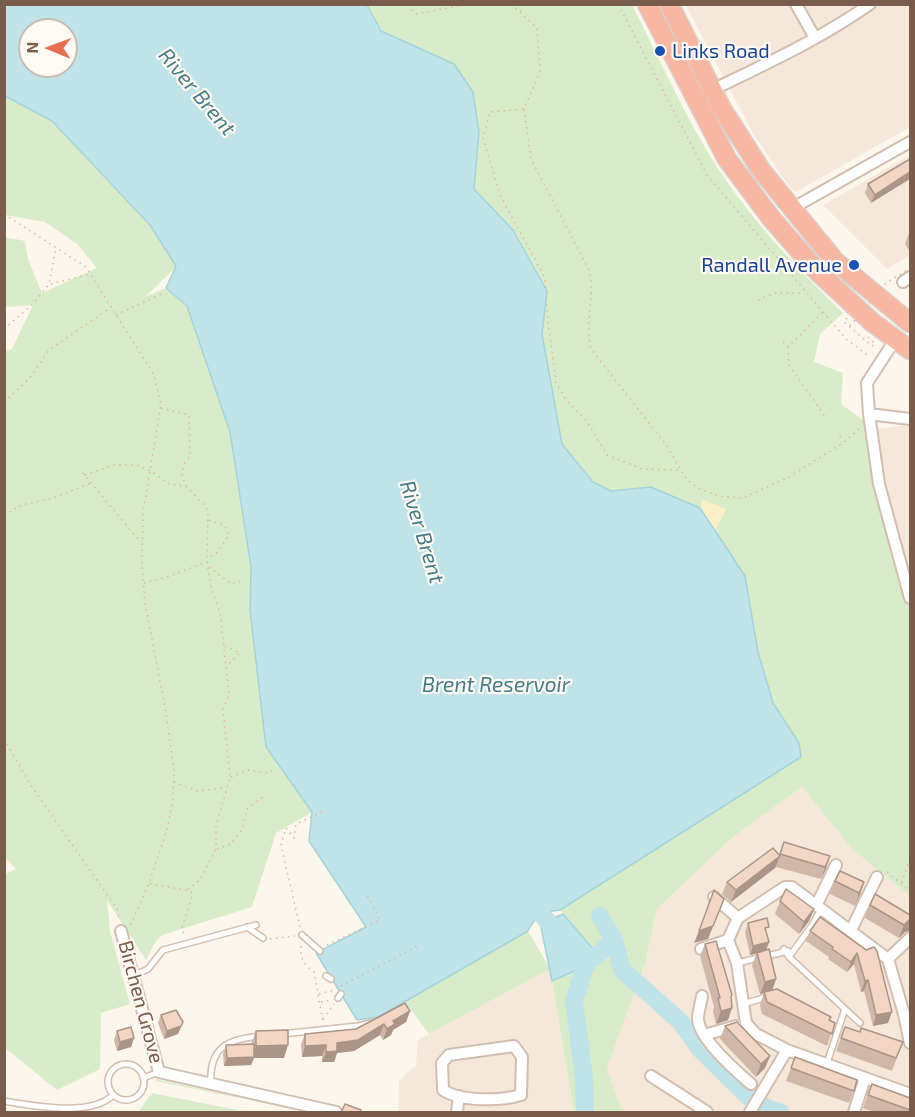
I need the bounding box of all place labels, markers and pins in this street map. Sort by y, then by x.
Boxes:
place label: Links Road [672,39,770,63]
marker: Links Road [653,44,667,58]
place label: Randall Avenue [701,253,842,277]
marker: Randall Avenue [847,258,861,272]

